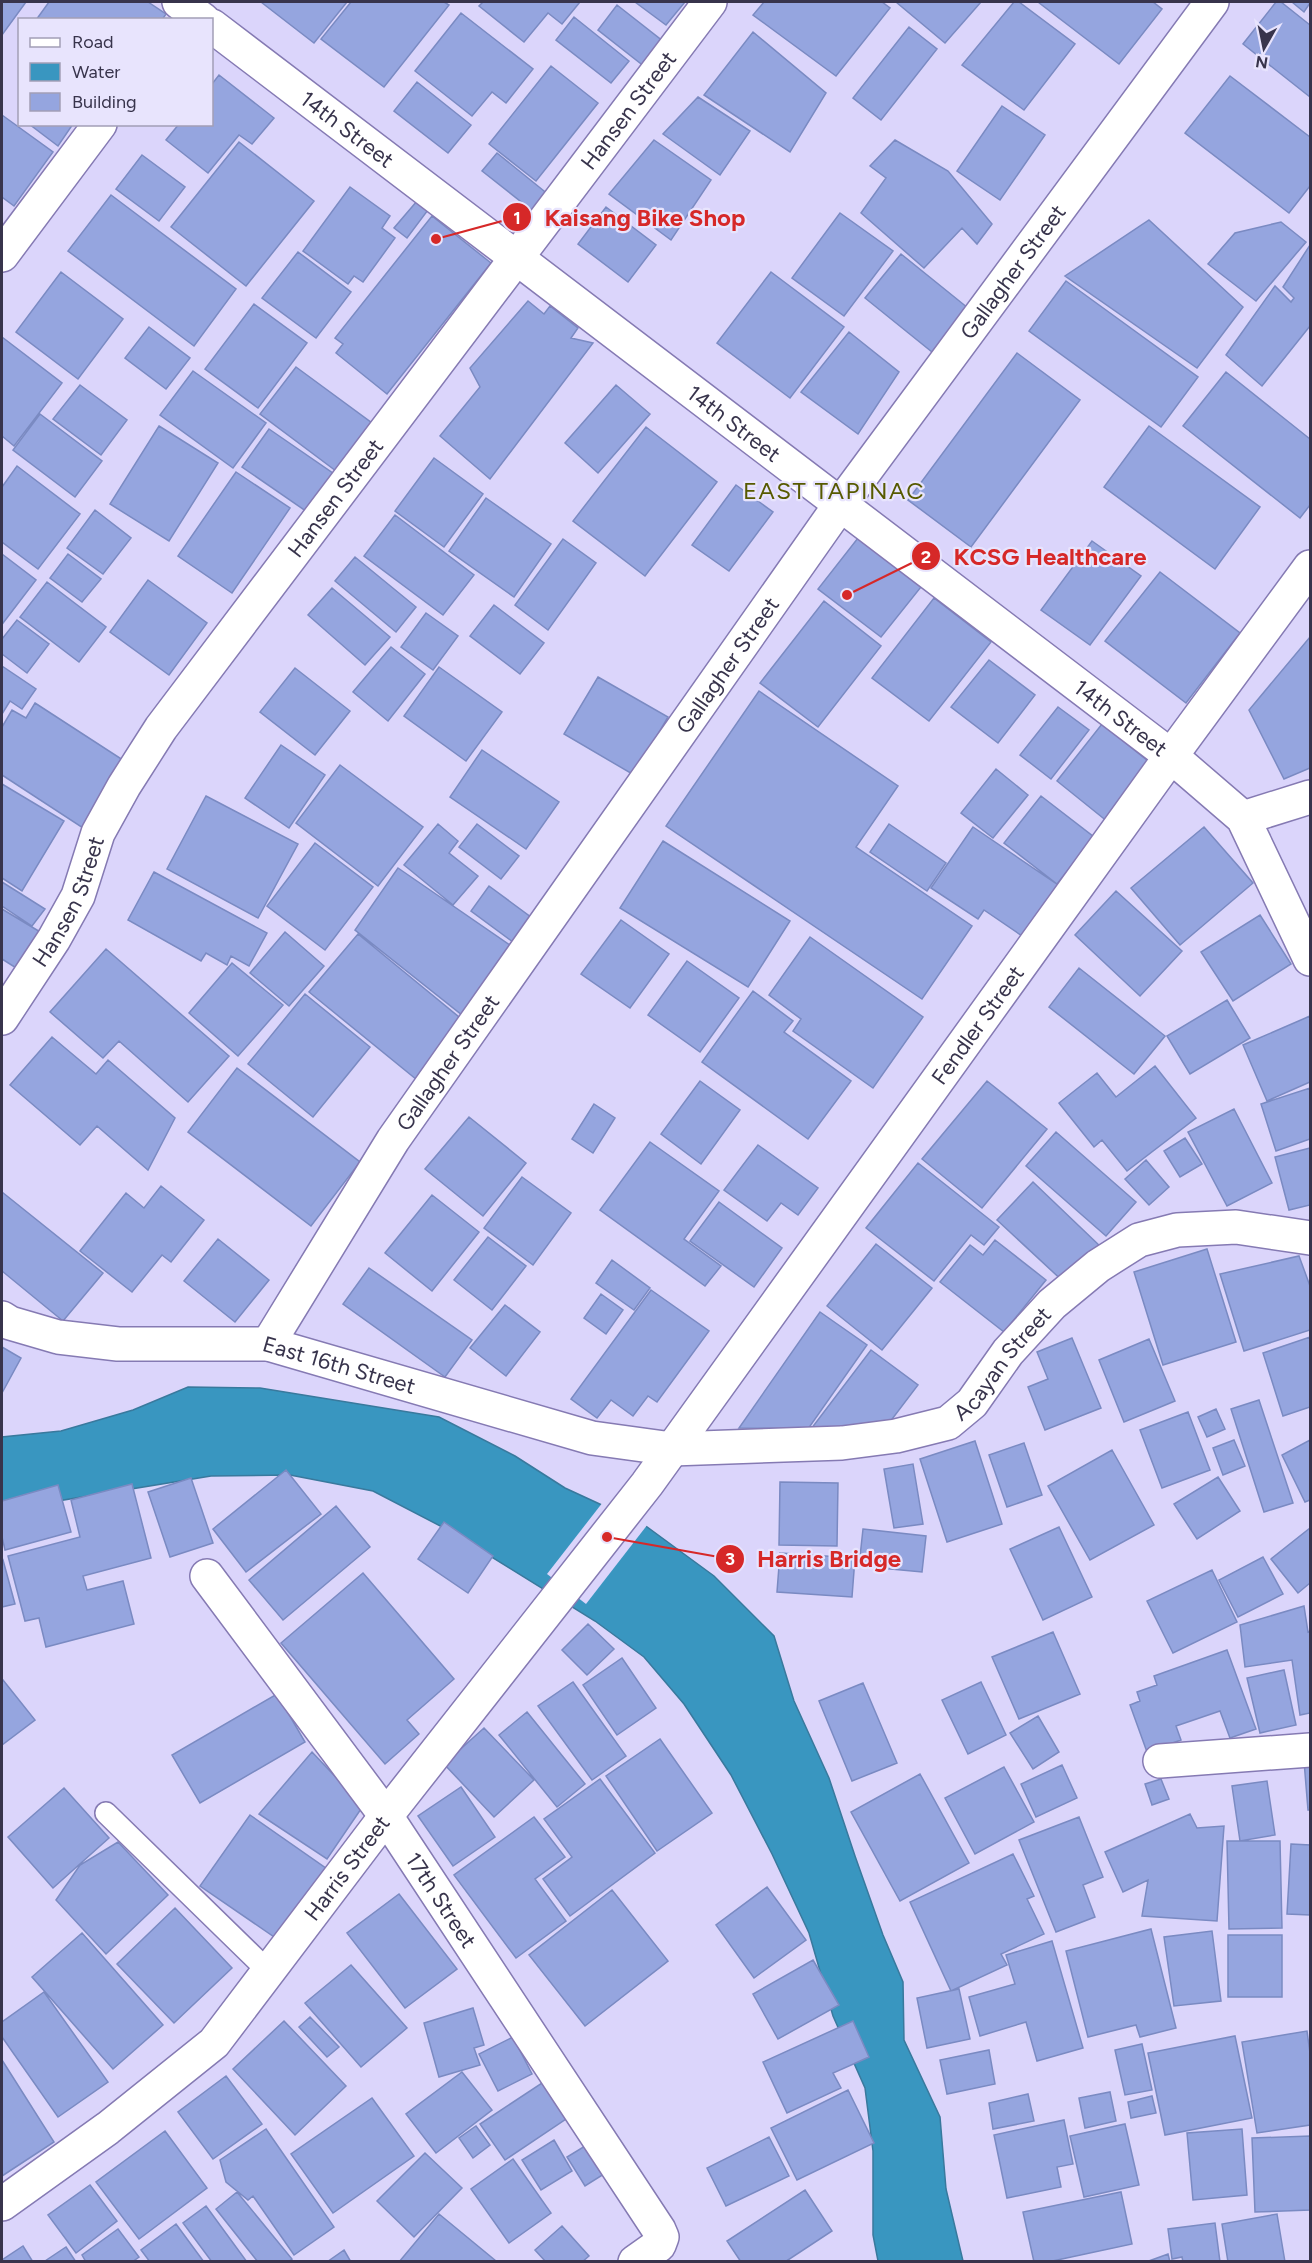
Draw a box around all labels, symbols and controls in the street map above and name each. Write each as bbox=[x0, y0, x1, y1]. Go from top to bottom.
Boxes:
legend bbox=[18, 18, 213, 126]
north arrow bbox=[1234, 18, 1294, 78]
text: Road bbox=[72, 31, 113, 53]
street label: Hansen Street bbox=[575, 46, 682, 175]
text: N bbox=[1254, 52, 1269, 73]
text: Water bbox=[72, 61, 120, 83]
street label: 14th Street bbox=[295, 85, 399, 174]
text: Building bbox=[72, 91, 137, 113]
callout: Kaisang Bike Shop bbox=[502, 196, 757, 238]
street label: Gallagher Street bbox=[954, 199, 1072, 345]
text: Kaisang Bike Shop bbox=[545, 203, 745, 232]
text: 1 bbox=[513, 207, 521, 229]
street label: 14th Street bbox=[682, 380, 786, 468]
street label: Hansen Street bbox=[282, 433, 389, 563]
district label: EAST TAPINAC bbox=[743, 476, 925, 505]
callout: KCSG Healthcare bbox=[911, 535, 1158, 577]
text: KCSG Healthcare bbox=[953, 542, 1147, 571]
text: 2 bbox=[921, 546, 931, 568]
street label: Gallagher Street bbox=[670, 592, 785, 739]
street label: 14th Street bbox=[1068, 674, 1173, 762]
street label: Hansen Street bbox=[26, 833, 110, 972]
street label: Fendler Street bbox=[926, 960, 1030, 1090]
street label: Gallagher Street bbox=[391, 989, 505, 1136]
street label: Acayan Street bbox=[948, 1301, 1057, 1427]
street label: East 16th Street bbox=[260, 1330, 418, 1400]
callout: Harris Bridge bbox=[715, 1538, 913, 1580]
text: Harris Bridge bbox=[757, 1544, 901, 1573]
text: 3 bbox=[725, 1548, 735, 1570]
street label: Harris Street bbox=[299, 1810, 396, 1926]
street label: 17th Street bbox=[400, 1847, 482, 1953]

